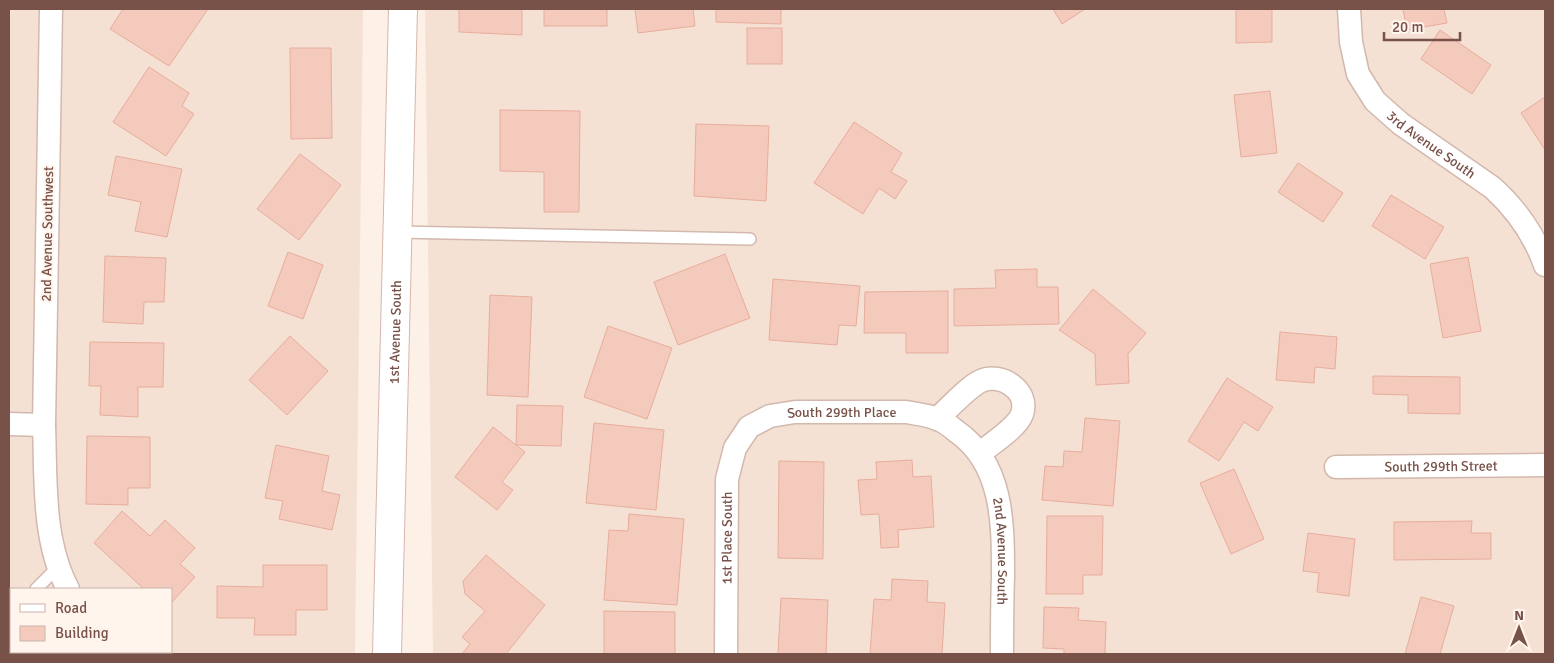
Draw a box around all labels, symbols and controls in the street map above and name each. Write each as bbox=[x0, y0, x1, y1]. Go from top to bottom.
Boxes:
scale bar bbox=[1384, 10, 1460, 42]
text: 20 m bbox=[1392, 18, 1423, 36]
street label: 3rd Avenue South bbox=[1383, 107, 1479, 182]
street label: 2nd Avenue Southwest bbox=[38, 166, 57, 302]
street label: 1st Avenue South bbox=[386, 280, 405, 384]
street label: South 299th Place bbox=[786, 404, 896, 422]
street label: South 299th Street bbox=[1384, 457, 1498, 476]
street label: 1st Place South bbox=[718, 492, 736, 584]
street label: 2nd Avenue South bbox=[989, 496, 1011, 605]
legend bbox=[10, 588, 172, 653]
text: Road bbox=[55, 599, 87, 617]
north arrow bbox=[1494, 603, 1544, 653]
text: N bbox=[1514, 607, 1524, 624]
text: Building bbox=[55, 624, 109, 642]

